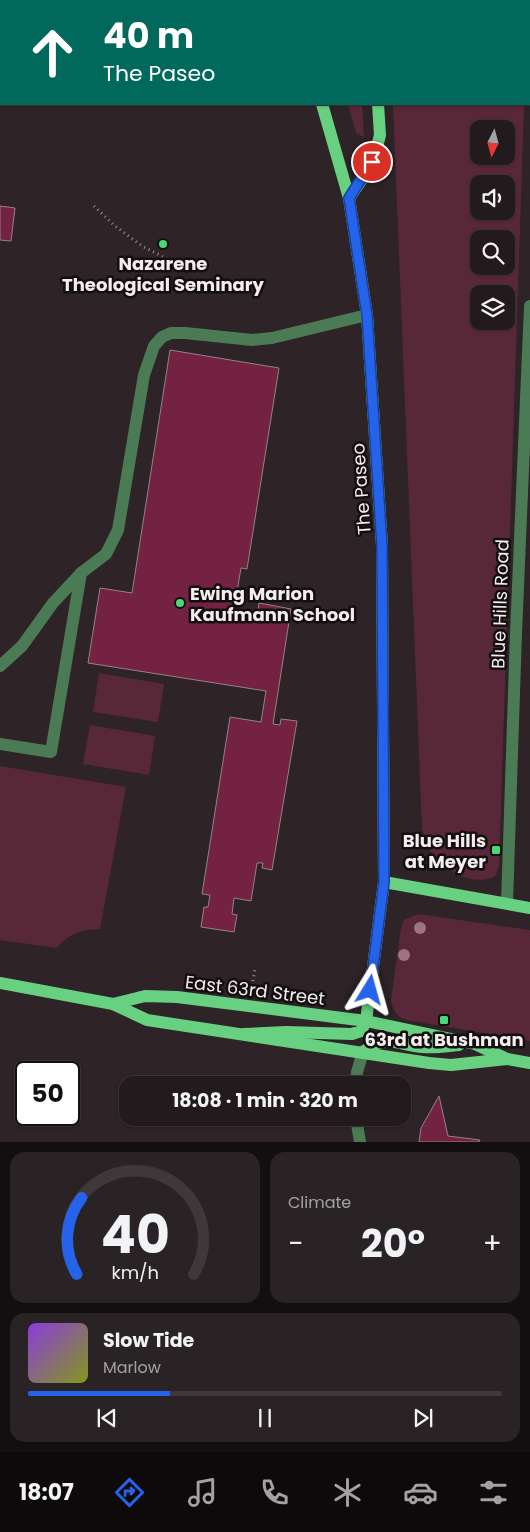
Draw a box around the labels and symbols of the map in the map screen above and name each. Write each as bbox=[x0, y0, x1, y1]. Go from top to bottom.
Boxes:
north arrow bbox=[470, 120, 515, 165]
pin bbox=[351, 141, 393, 183]
marker: Nazarene Theological Seminary bbox=[157, 238, 169, 250]
place label: Nazarene Theological Seminary bbox=[62, 251, 265, 297]
street label: The Paseo bbox=[345, 442, 377, 536]
street label: Blue Hills Road bbox=[485, 539, 515, 669]
place label: Ewing Marion Kaufmann School bbox=[190, 581, 355, 627]
marker: Ewing Marion Kaufmann School bbox=[174, 597, 186, 609]
place label: Blue Hills at Meyer bbox=[403, 828, 486, 874]
marker: Blue Hills at Meyer bbox=[490, 844, 502, 856]
position arrow bbox=[343, 963, 395, 1015]
street label: East 63rd Street bbox=[184, 969, 326, 1011]
marker: 63rd at Bushman bbox=[438, 1014, 450, 1026]
place label: 63rd at Bushman bbox=[364, 1027, 524, 1052]
speed limit sign: 50 bbox=[15, 1061, 80, 1126]

